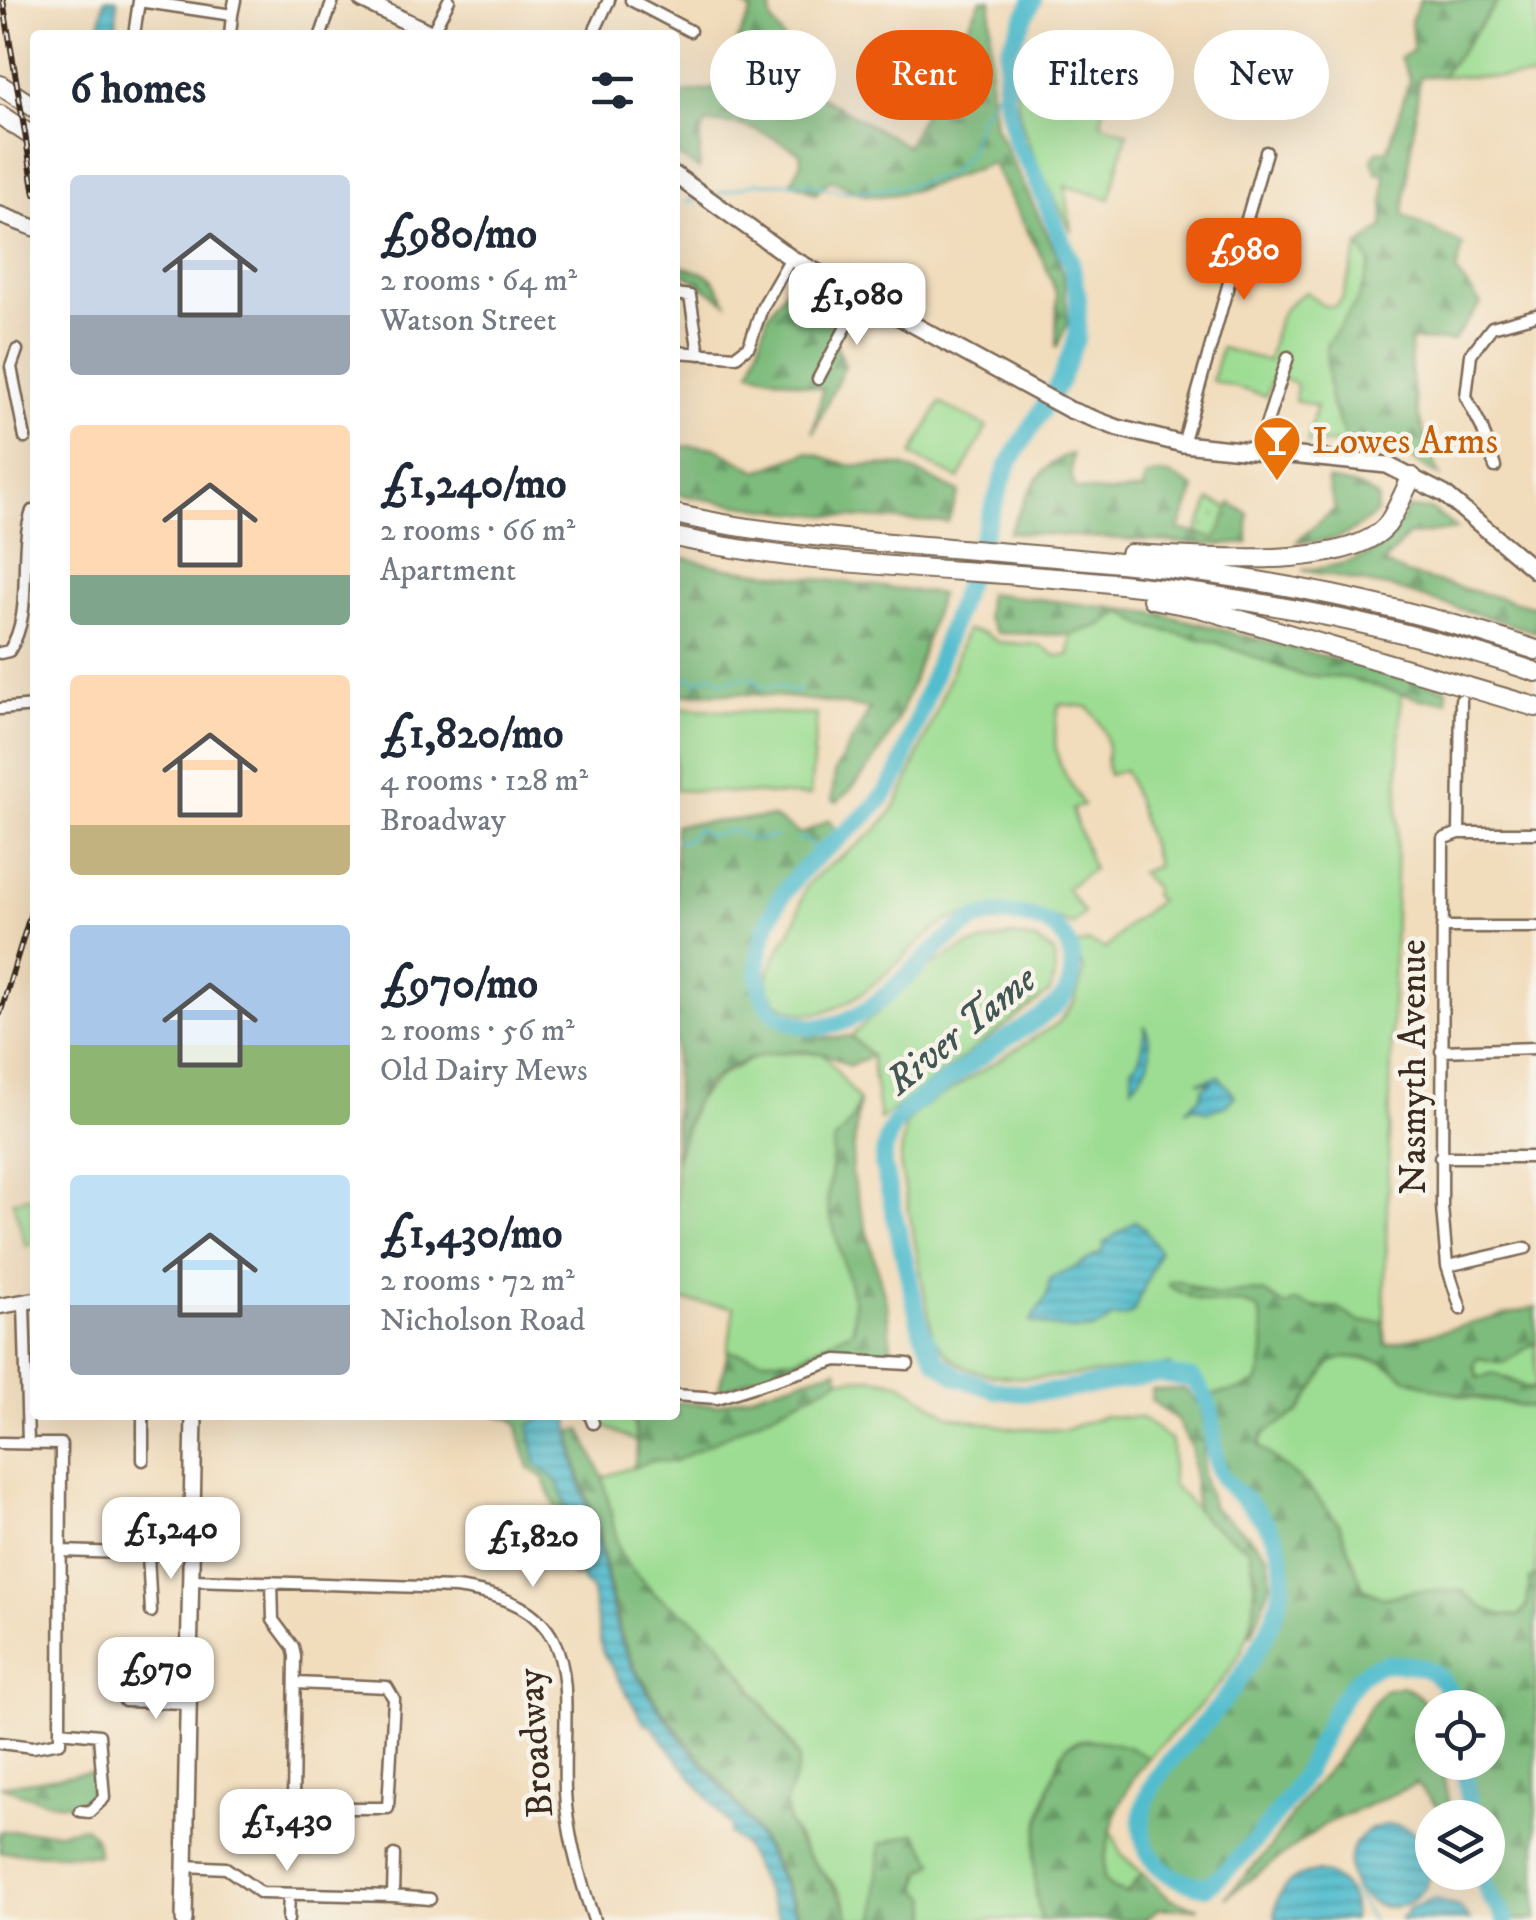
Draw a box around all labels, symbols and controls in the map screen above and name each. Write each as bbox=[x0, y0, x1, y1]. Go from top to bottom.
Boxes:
chip: Buy bbox=[710, 30, 836, 120]
chip: Rent bbox=[856, 30, 993, 120]
chip: Filters bbox=[1013, 30, 1174, 120]
chip: New bbox=[1194, 30, 1329, 120]
icon: filters bbox=[585, 63, 640, 118]
text: 6 homes bbox=[70, 64, 206, 116]
text: £980/mo bbox=[380, 209, 537, 261]
icon: home bbox=[150, 215, 270, 335]
pin: £980 bbox=[1185, 218, 1303, 303]
text: £980 bbox=[1208, 230, 1280, 270]
text: 2 rooms · 64 m² bbox=[380, 261, 577, 301]
pin: £1,080 bbox=[776, 263, 938, 348]
text: £1,080 bbox=[811, 275, 903, 315]
text: Watson Street bbox=[380, 301, 557, 341]
bar icon: Lowes Arms bbox=[1251, 414, 1303, 482]
place label: Lowes Arms bbox=[1312, 418, 1498, 466]
text: £1,240/mo bbox=[380, 459, 567, 511]
icon: home bbox=[150, 465, 270, 585]
text: 2 rooms · 66 m² bbox=[380, 511, 575, 551]
text: Apartment bbox=[380, 551, 516, 591]
text: £1,820/mo bbox=[380, 709, 563, 761]
icon: home bbox=[150, 715, 270, 835]
text: 4 rooms · 128 m² bbox=[380, 761, 588, 801]
text: Broadway bbox=[380, 801, 506, 841]
street label: Nasmyth Avenue bbox=[1390, 939, 1438, 1195]
water label: River Tame bbox=[876, 955, 1048, 1108]
text: £970/mo bbox=[380, 959, 538, 1011]
icon: home bbox=[150, 965, 270, 1085]
text: 2 rooms · 56 m² bbox=[380, 1011, 575, 1051]
text: Old Dairy Mews bbox=[380, 1051, 588, 1091]
text: £1,430/mo bbox=[380, 1209, 562, 1261]
icon: home bbox=[150, 1215, 270, 1335]
text: 2 rooms · 72 m² bbox=[380, 1261, 575, 1301]
text: Nicholson Road bbox=[380, 1301, 585, 1341]
pin: £1,240 bbox=[90, 1497, 252, 1582]
pin: £1,820 bbox=[452, 1505, 614, 1590]
text: £1,240 bbox=[124, 1509, 218, 1549]
text: £1,820 bbox=[487, 1517, 579, 1557]
pin: £970 bbox=[97, 1637, 215, 1722]
text: £970 bbox=[120, 1649, 192, 1689]
street label: Broadway bbox=[507, 1666, 565, 1819]
map controls bbox=[1415, 1690, 1505, 1890]
button: locate bbox=[1415, 1690, 1505, 1780]
pin: £1,430 bbox=[206, 1789, 368, 1874]
button: layers bbox=[1415, 1800, 1505, 1890]
text: £1,430 bbox=[242, 1801, 332, 1841]

